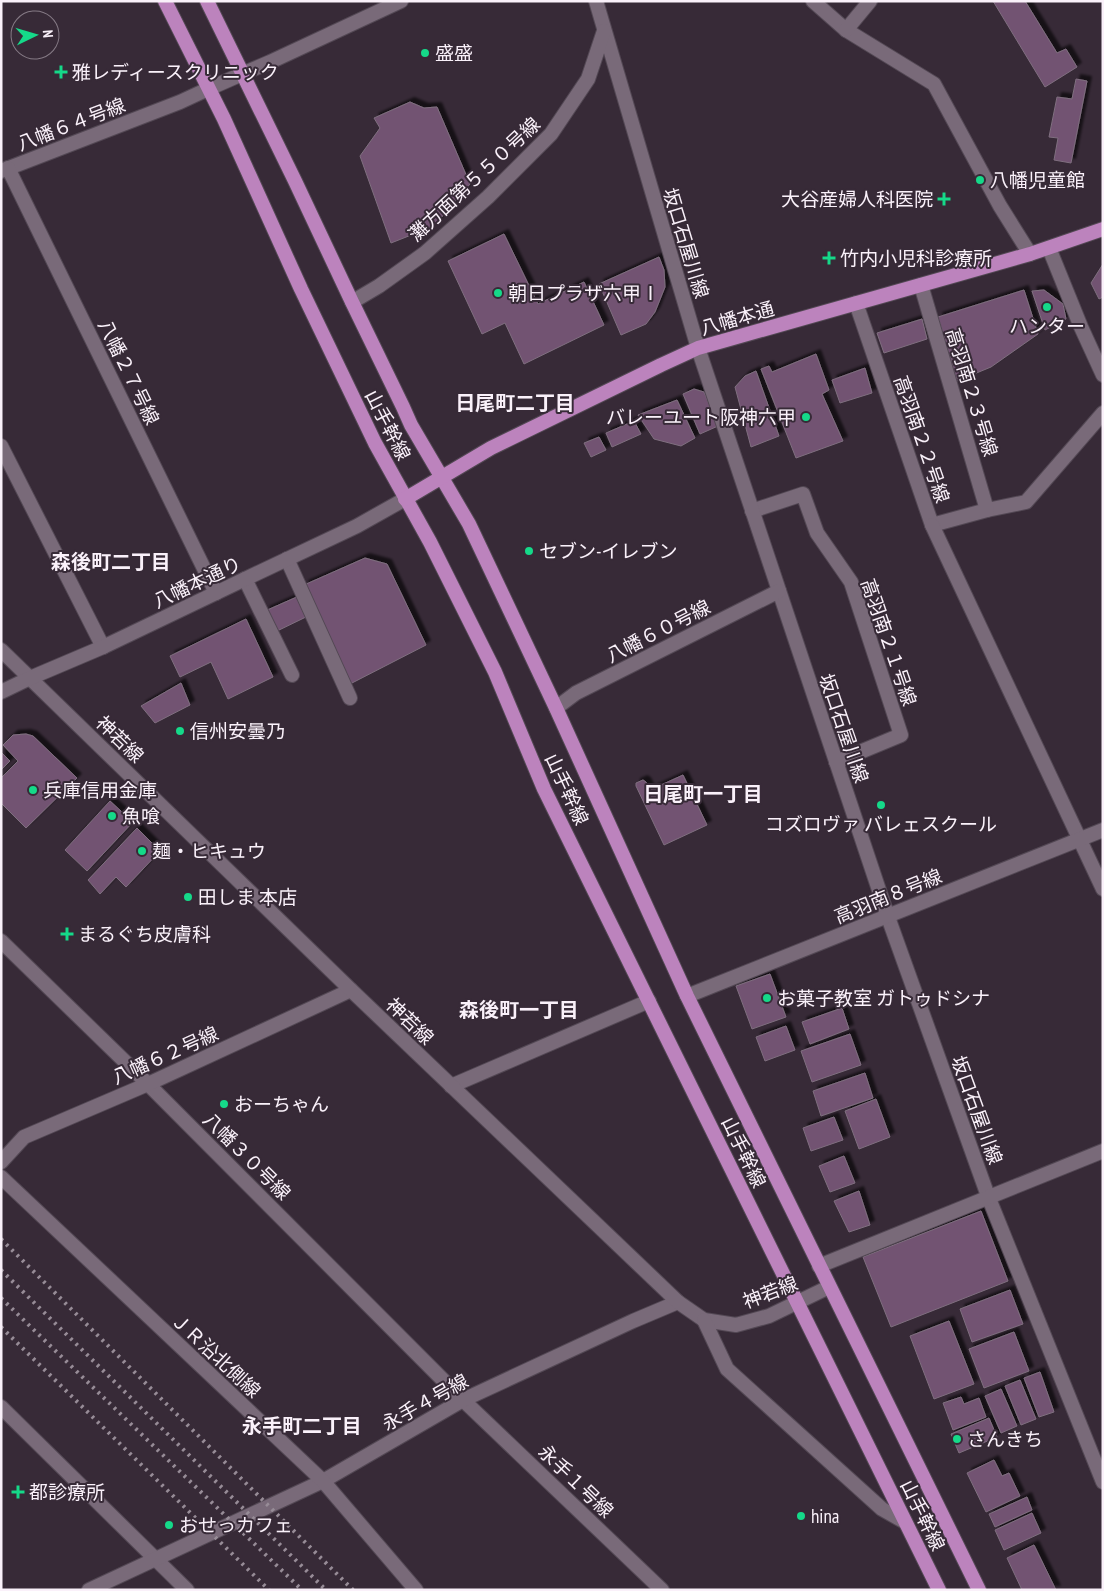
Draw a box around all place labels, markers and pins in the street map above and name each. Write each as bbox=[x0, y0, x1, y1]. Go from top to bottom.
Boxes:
place label: 盛盛 bbox=[435, 41, 473, 65]
marker: 盛盛 bbox=[419, 47, 431, 59]
place label: 雅レディースクリニック bbox=[72, 60, 279, 84]
marker: 雅レディースクリニック bbox=[54, 65, 68, 79]
place label: 八幡児童館 bbox=[990, 168, 1085, 192]
marker: 八幡児童館 bbox=[974, 174, 986, 186]
place label: 大谷産婦人科医院 bbox=[781, 187, 933, 211]
marker: 大谷産婦人科医院 bbox=[937, 192, 951, 206]
place label: 竹内小児科診療所 bbox=[840, 246, 992, 270]
marker: 竹内小児科診療所 bbox=[822, 251, 836, 265]
place label: 朝日プラザ六甲Ⅰ bbox=[508, 281, 660, 305]
marker: 朝日プラザ六甲Ⅰ bbox=[492, 287, 504, 299]
marker: ハンター bbox=[1041, 301, 1053, 313]
place label: ハンター bbox=[1009, 314, 1085, 338]
place label: バレーユート阪神六甲 bbox=[606, 405, 796, 429]
marker: バレーユート阪神六甲 bbox=[800, 411, 812, 423]
place label: セブン-イレブン bbox=[539, 539, 678, 563]
marker: セブン-イレブン bbox=[523, 545, 535, 557]
place label: 信州安曇乃 bbox=[190, 719, 285, 743]
marker: 信州安曇乃 bbox=[174, 725, 186, 737]
place label: 兵庫信用金庫 bbox=[43, 778, 157, 802]
marker: 兵庫信用金庫 bbox=[27, 784, 39, 796]
marker: コズロヴァ バレェスクール bbox=[875, 799, 887, 811]
place label: 魚喰 bbox=[122, 804, 160, 828]
marker: 魚喰 bbox=[106, 810, 118, 822]
place label: コズロヴァ バレェスクール bbox=[765, 812, 997, 836]
place label: 麺・ヒキュウ bbox=[152, 839, 266, 863]
marker: 麺・ヒキュウ bbox=[136, 845, 148, 857]
place label: 田しま 本店 bbox=[198, 885, 297, 909]
marker: 田しま 本店 bbox=[182, 891, 194, 903]
place label: まるぐち皮膚科 bbox=[78, 922, 211, 946]
marker: まるぐち皮膚科 bbox=[60, 927, 74, 941]
place label: お菓子教室 ガトゥドシナ bbox=[777, 986, 990, 1010]
marker: お菓子教室 ガトゥドシナ bbox=[761, 992, 773, 1004]
place label: おーちゃん bbox=[234, 1092, 329, 1116]
marker: おーちゃん bbox=[218, 1098, 230, 1110]
place label: さんきち bbox=[967, 1427, 1043, 1451]
marker: さんきち bbox=[951, 1433, 963, 1445]
place label: 都診療所 bbox=[29, 1480, 105, 1504]
marker: 都診療所 bbox=[11, 1485, 25, 1499]
place label: hina bbox=[811, 1504, 839, 1528]
marker: hina bbox=[795, 1510, 807, 1522]
place label: おせっカフェ bbox=[179, 1513, 293, 1537]
marker: おせっカフェ bbox=[163, 1519, 175, 1531]

